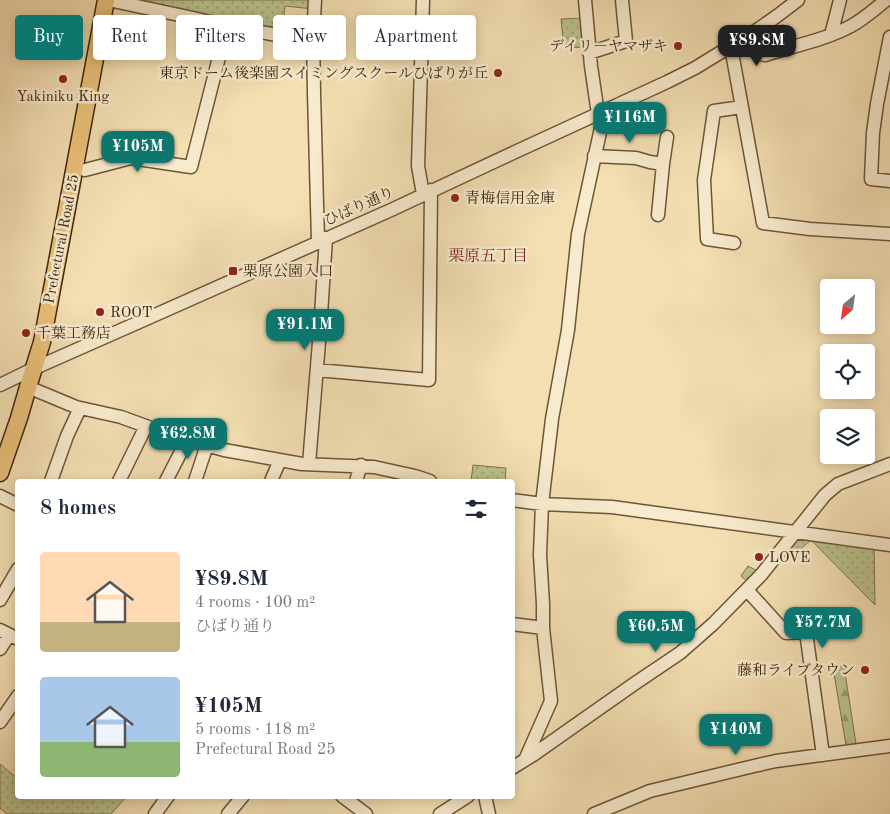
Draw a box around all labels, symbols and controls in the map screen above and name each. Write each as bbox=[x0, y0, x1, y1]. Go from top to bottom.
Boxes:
chip: Buy bbox=[15, 15, 83, 60]
chip: Rent bbox=[93, 15, 166, 60]
chip: Filters bbox=[176, 15, 263, 60]
chip: New bbox=[273, 15, 346, 60]
chip: Apartment bbox=[356, 15, 476, 60]
pin: ¥89.8M bbox=[716, 24, 798, 67]
text: ¥89.8M bbox=[729, 33, 785, 49]
place label: デイリ－ヤマザキ bbox=[549, 38, 668, 55]
marker: デイリ－ヤマザキ bbox=[672, 40, 684, 52]
place label: 東京ドーム後楽園スイミングスクールひばりが丘 bbox=[159, 65, 488, 82]
marker: 東京ドーム後楽園スイミングスクールひばりが丘 bbox=[492, 67, 504, 79]
marker: Yakiniku King bbox=[57, 73, 69, 85]
place label: Yakiniku King bbox=[17, 90, 109, 105]
pin: ¥116M bbox=[595, 102, 665, 144]
text: ¥116M bbox=[604, 110, 656, 126]
pin: ¥105M bbox=[103, 130, 173, 173]
text: ¥105M bbox=[112, 139, 164, 155]
street label: Prefectural Road 25 bbox=[43, 173, 82, 305]
street label: ひばり通り bbox=[321, 183, 397, 229]
place label: 青梅信用金庫 bbox=[465, 190, 555, 207]
marker: 青梅信用金庫 bbox=[449, 192, 461, 204]
district label: 栗原五丁目 bbox=[448, 247, 528, 265]
place label: 栗原公園入口 bbox=[243, 263, 333, 280]
marker: 栗原公園入口 bbox=[227, 265, 239, 277]
north arrow bbox=[820, 279, 875, 334]
map controls bbox=[820, 279, 875, 464]
marker: ROOT bbox=[94, 306, 106, 318]
place label: ROOT bbox=[110, 306, 152, 321]
pin: ¥91.1M bbox=[264, 308, 346, 351]
text: ¥91.1M bbox=[277, 317, 333, 333]
place label: 千葉工務店 bbox=[36, 325, 111, 342]
marker: 千葉工務店 bbox=[20, 327, 32, 339]
button: locate bbox=[820, 344, 875, 399]
button: layers bbox=[820, 409, 875, 464]
pin: ¥62.8M bbox=[147, 418, 229, 460]
text: ¥62.8M bbox=[160, 426, 216, 442]
icon: filters bbox=[462, 495, 490, 523]
text: 8 homes bbox=[40, 498, 116, 519]
marker: LOVE bbox=[753, 551, 765, 563]
place label: LOVE bbox=[769, 551, 810, 566]
text: ¥89.8M bbox=[195, 569, 268, 590]
icon: home bbox=[80, 572, 140, 632]
text: 4 rooms · 100 m² bbox=[195, 595, 315, 611]
pin: ¥57.7M bbox=[782, 606, 864, 649]
pin: ¥60.5M bbox=[615, 610, 697, 653]
text: ¥57.7M bbox=[795, 615, 851, 631]
text: ひばり通り bbox=[195, 619, 275, 635]
text: ¥60.5M bbox=[628, 619, 684, 635]
place label: 藤和ライブタウン bbox=[737, 662, 855, 679]
marker: 藤和ライブタウン bbox=[859, 664, 871, 676]
text: ¥105M bbox=[195, 696, 262, 717]
icon: home bbox=[80, 697, 140, 757]
pin: ¥140M bbox=[701, 714, 771, 756]
text: 5 rooms · 118 m² bbox=[195, 722, 315, 738]
text: ¥140M bbox=[710, 722, 762, 738]
text: Prefectural Road 25 bbox=[195, 742, 336, 758]

